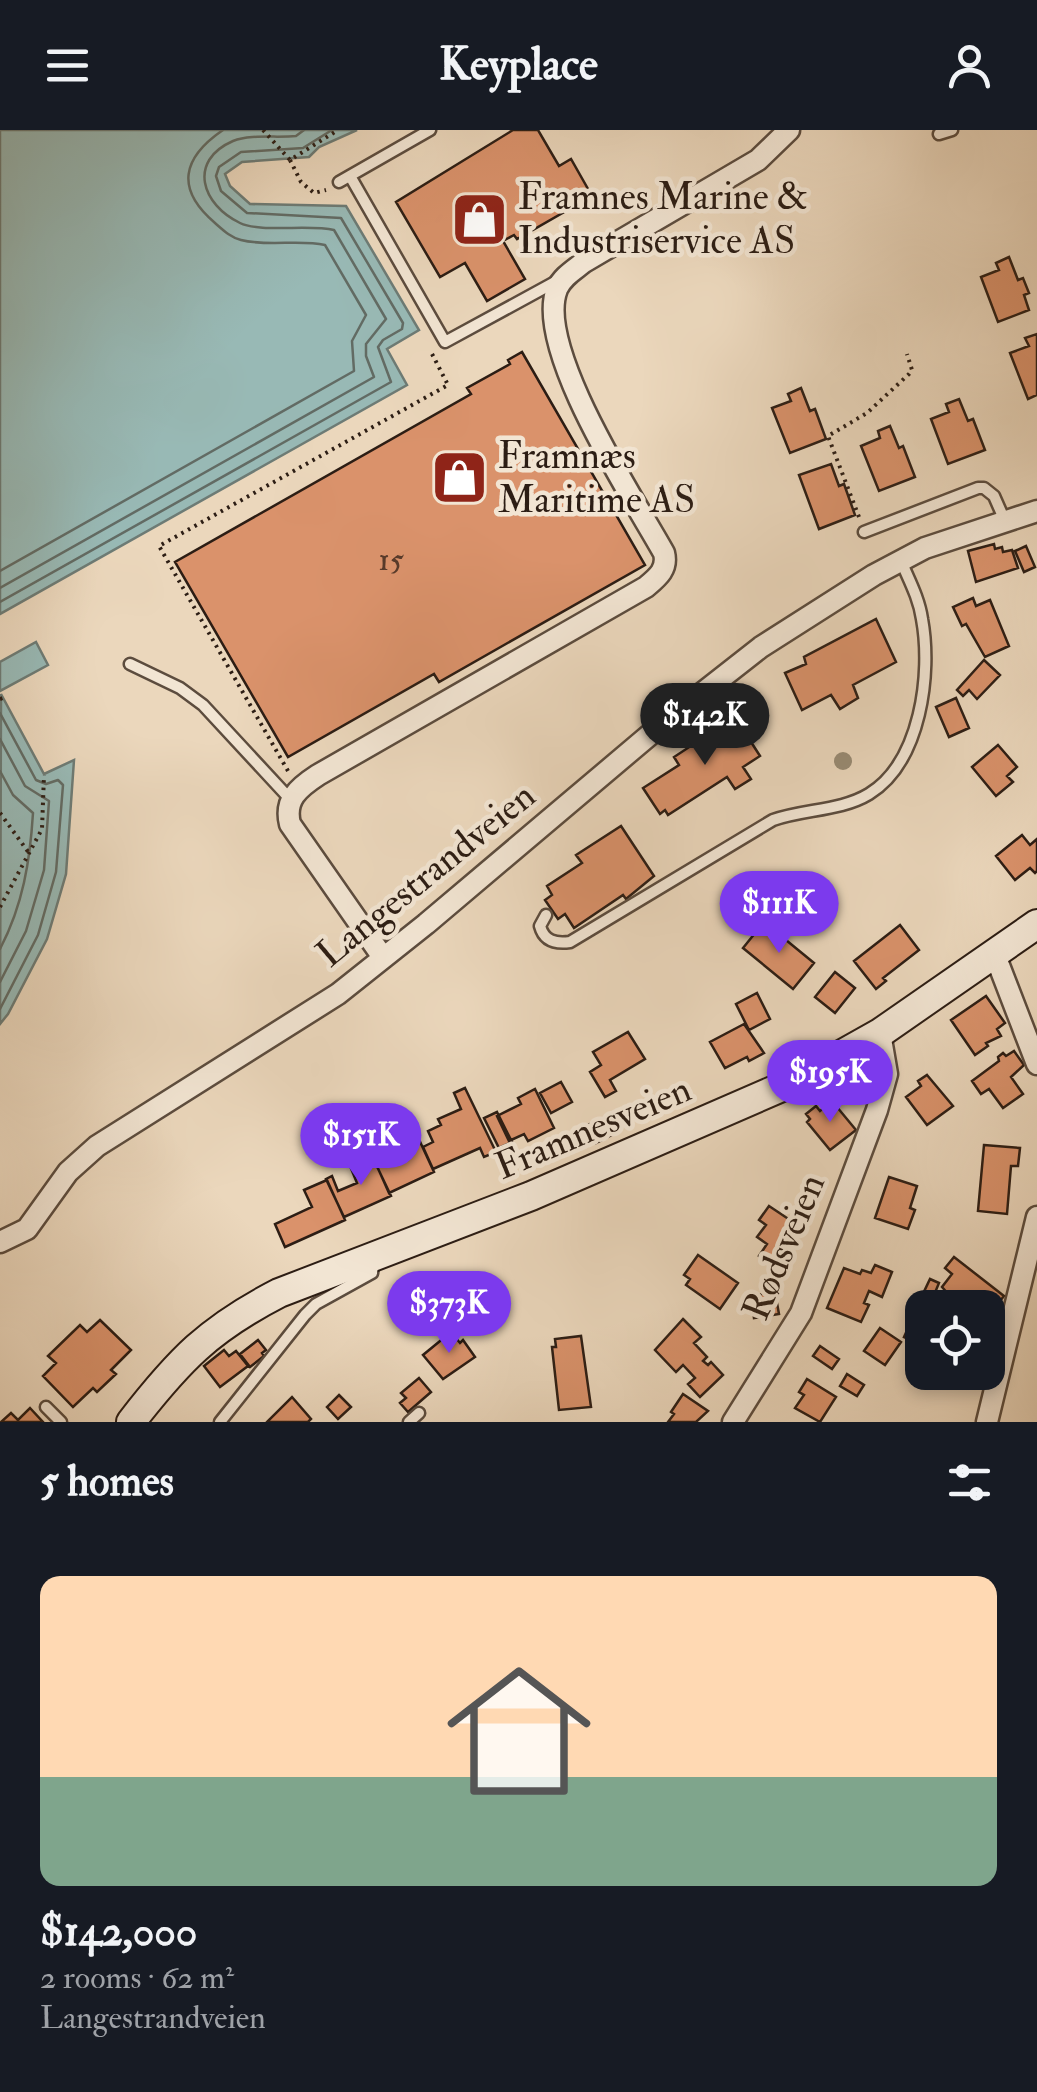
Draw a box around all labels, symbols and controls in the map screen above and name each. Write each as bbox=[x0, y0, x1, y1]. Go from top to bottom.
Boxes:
text: Keyplace bbox=[439, 37, 598, 93]
icon: menu bbox=[40, 38, 95, 93]
icon: person bbox=[942, 38, 997, 93]
place label: Framnes Marine & Industriservice AS bbox=[518, 173, 808, 265]
shop icon: Framnes Marine & Industriservice AS bbox=[449, 189, 509, 249]
place label: Framnæs Maritime AS bbox=[498, 432, 695, 524]
shop icon: Framnæs Maritime AS bbox=[429, 448, 489, 508]
house number: 15 bbox=[378, 540, 404, 580]
pin: $142K bbox=[635, 683, 775, 768]
text: $142K bbox=[662, 695, 748, 735]
street label: Langestrandveien bbox=[307, 772, 545, 978]
pin: $111K bbox=[709, 871, 849, 956]
text: $111K bbox=[742, 883, 816, 923]
pin: $195K bbox=[760, 1040, 900, 1125]
text: $195K bbox=[789, 1052, 871, 1092]
street label: Framnesveien bbox=[488, 1065, 698, 1191]
pin: $151K bbox=[291, 1103, 431, 1188]
text: $151K bbox=[322, 1115, 400, 1155]
street label: Rødsveien bbox=[732, 1167, 836, 1327]
pin: $373K bbox=[379, 1271, 519, 1356]
text: $373K bbox=[409, 1283, 489, 1323]
map controls bbox=[905, 1290, 1005, 1390]
button: locate bbox=[905, 1290, 1005, 1390]
icon: filters bbox=[942, 1455, 997, 1510]
text: 5 homes bbox=[40, 1456, 174, 1508]
icon: home bbox=[429, 1641, 609, 1821]
text: $142,000 bbox=[40, 1906, 197, 1958]
text: 2 rooms · 62 m² bbox=[40, 1958, 234, 1998]
text: Langestrandveien bbox=[40, 1998, 266, 2038]

